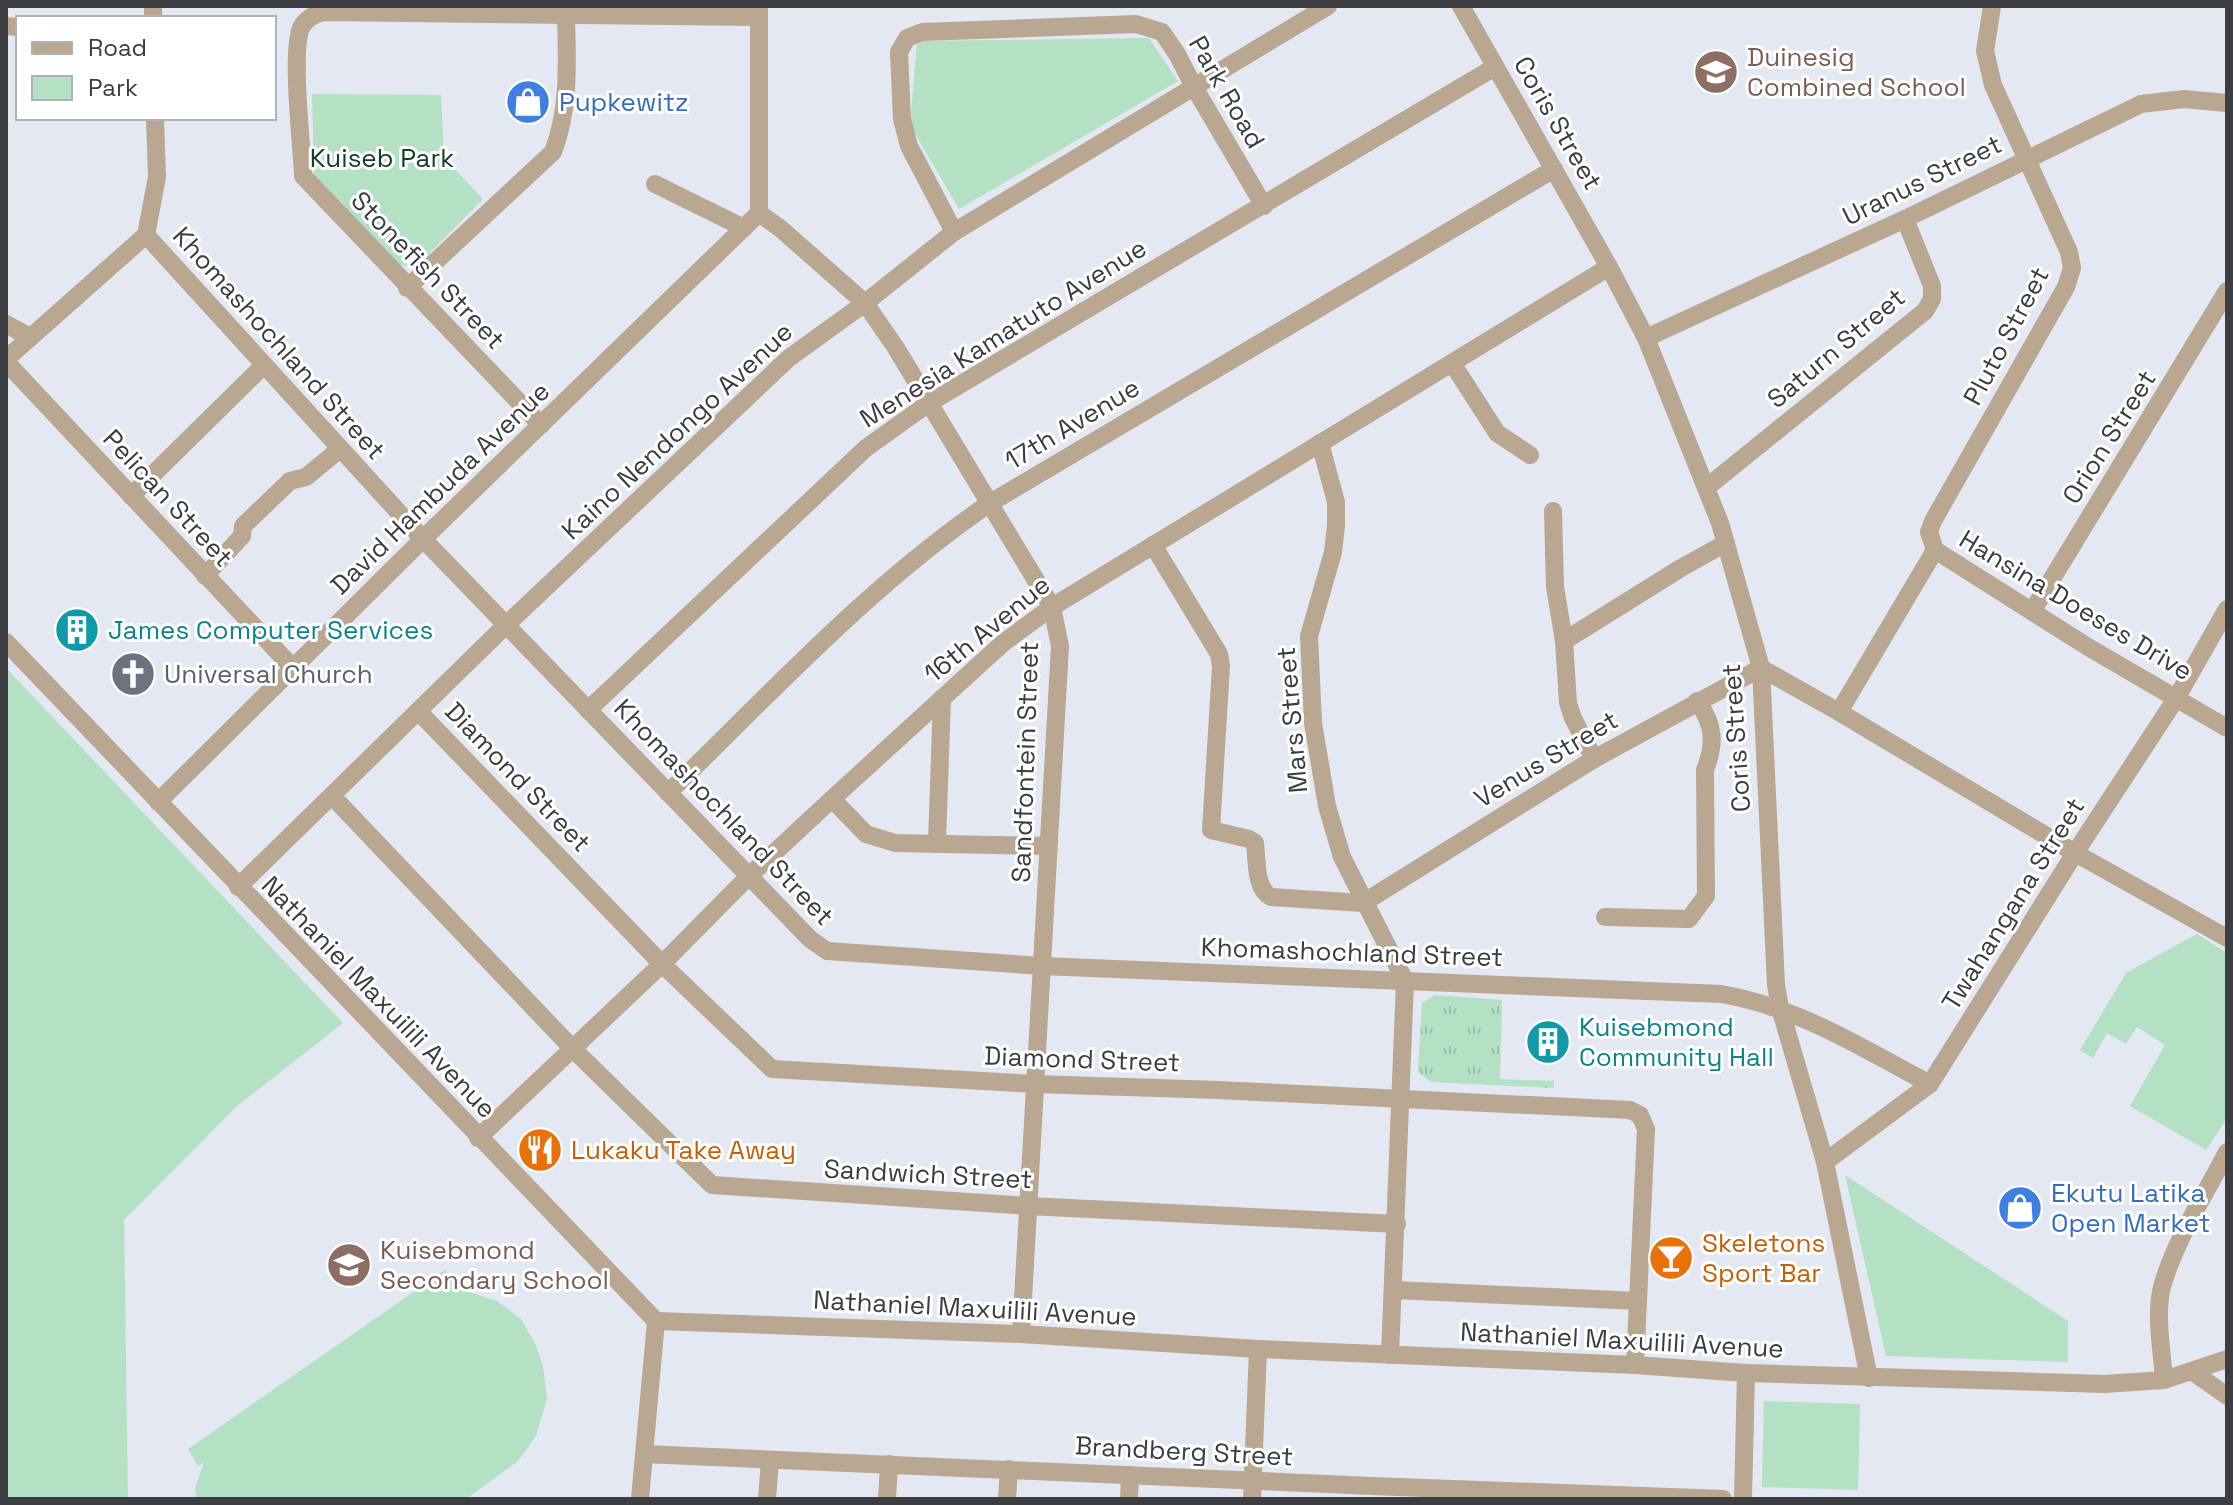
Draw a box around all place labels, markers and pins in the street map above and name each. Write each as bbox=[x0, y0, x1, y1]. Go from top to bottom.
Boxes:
place label: Duinesig Combined School bbox=[1747, 40, 1966, 104]
school or university icon: Duinesig Combined School bbox=[1692, 48, 1740, 96]
shop icon: Pupkewitz bbox=[504, 78, 552, 126]
place label: Pupkewitz bbox=[559, 85, 688, 119]
building icon: James Computer Services bbox=[53, 606, 101, 654]
place label: James Computer Services bbox=[108, 613, 433, 647]
church icon: Universal Church bbox=[109, 650, 157, 698]
place label: Universal Church bbox=[164, 657, 373, 691]
place label: Kuisebmond Community Hall bbox=[1579, 1010, 1774, 1074]
building icon: Kuisebmond Community Hall bbox=[1524, 1018, 1572, 1066]
restaurant icon: Lukaku Take Away bbox=[516, 1126, 564, 1174]
place label: Lukaku Take Away bbox=[571, 1133, 796, 1167]
place label: Ekutu Latika Open Market bbox=[2051, 1176, 2211, 1240]
shop icon: Ekutu Latika Open Market bbox=[1996, 1184, 2044, 1232]
place label: Skeletons Sport Bar bbox=[1702, 1226, 1825, 1290]
place label: Kuisebmond Secondary School bbox=[380, 1233, 609, 1297]
bar icon: Skeletons Sport Bar bbox=[1647, 1234, 1695, 1282]
school or university icon: Kuisebmond Secondary School bbox=[325, 1241, 373, 1289]

